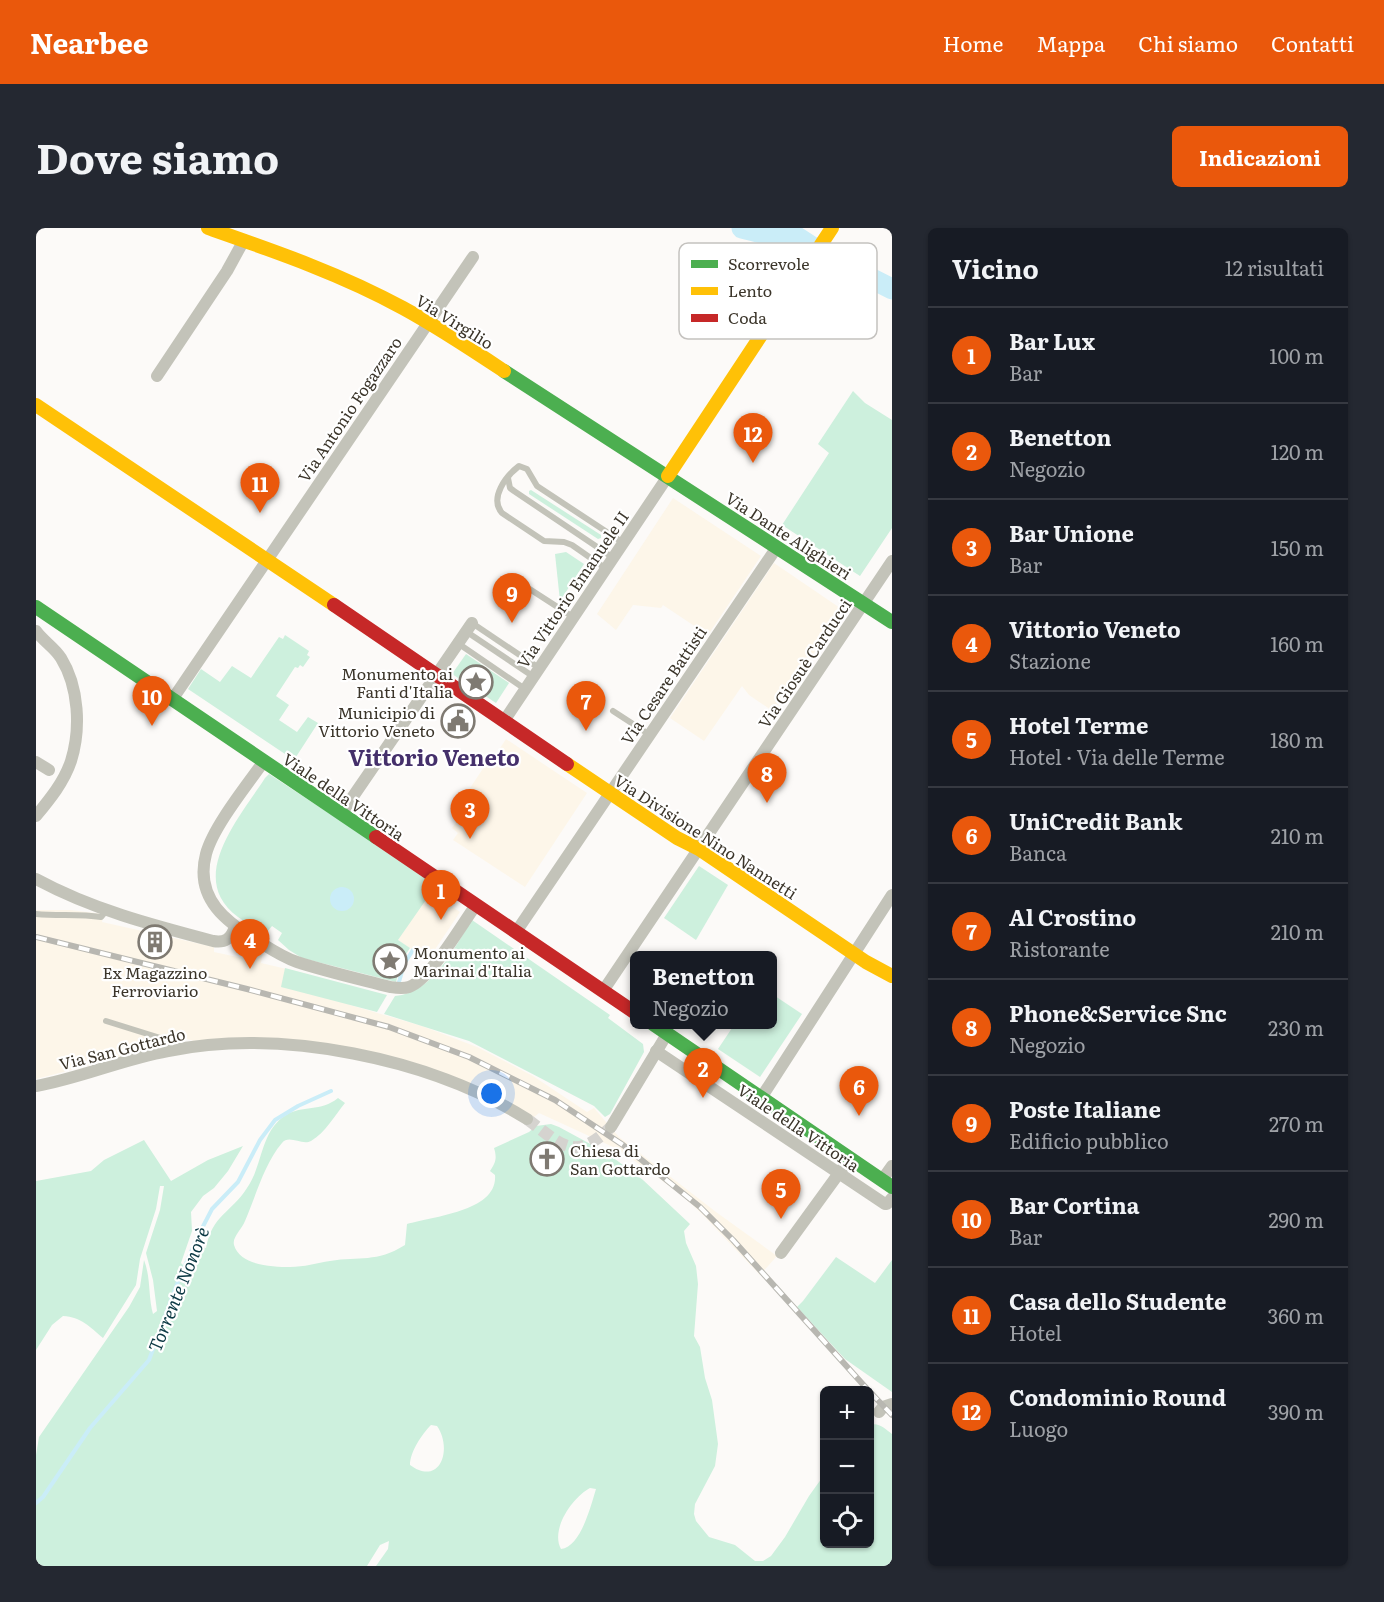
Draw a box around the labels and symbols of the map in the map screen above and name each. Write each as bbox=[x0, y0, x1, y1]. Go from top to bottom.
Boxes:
legend bbox=[679, 243, 877, 339]
text: Scorrevole bbox=[728, 251, 809, 275]
text: Lento bbox=[728, 278, 772, 302]
street label: Via Virgilio bbox=[412, 288, 498, 354]
text: Coda bbox=[728, 305, 767, 329]
street label: Via Antonio Fogazzaro bbox=[291, 331, 407, 487]
pin: 12 bbox=[734, 414, 772, 463]
pin: 11 bbox=[240, 464, 280, 513]
street label: Via Dante Alighieri bbox=[721, 485, 857, 585]
street label: Via Vittorio Emanuele II bbox=[510, 506, 634, 672]
pin: 9 bbox=[492, 574, 532, 623]
street label: Via Giosuè Carducci bbox=[752, 593, 856, 733]
street label: Via Cesare Battisti bbox=[614, 621, 712, 749]
place label: Monumento ai Fanti d'Italia bbox=[341, 661, 453, 703]
place icon: Monumento ai Fanti d'Italia bbox=[458, 664, 494, 700]
pin: 10 bbox=[132, 676, 172, 726]
pin: 7 bbox=[566, 682, 606, 731]
place label: Municipio di Vittorio Veneto bbox=[318, 700, 435, 742]
public building icon: Municipio di Vittorio Veneto bbox=[440, 703, 476, 739]
district label: Vittorio Veneto bbox=[348, 740, 520, 773]
street label: Viale della Vittoria bbox=[278, 746, 410, 846]
pin: 8 bbox=[748, 754, 786, 803]
street label: Via Divisione Nino Nannetti bbox=[610, 768, 802, 904]
pin: 3 bbox=[450, 790, 490, 839]
pin: 1 bbox=[422, 870, 460, 920]
pin: 4 bbox=[230, 920, 270, 969]
building icon: Ex Magazzino Ferroviario bbox=[137, 924, 173, 960]
place label: Monumento ai Marinai d'Italia bbox=[413, 940, 532, 982]
place icon: Monumento ai Marinai d'Italia bbox=[372, 943, 408, 979]
place label: Ex Magazzino Ferroviario bbox=[103, 960, 207, 1002]
street label: Via San Gottardo bbox=[56, 1021, 188, 1075]
pin: 2 bbox=[684, 1048, 722, 1098]
pin: 6 bbox=[840, 1066, 878, 1116]
street label: Viale della Vittoria bbox=[733, 1077, 865, 1177]
your location bbox=[477, 1079, 506, 1108]
place label: Chiesa di San Gottardo bbox=[570, 1138, 670, 1180]
church icon: Chiesa di San Gottardo bbox=[529, 1141, 565, 1177]
pin: 5 bbox=[762, 1170, 800, 1219]
water label: Torrente Nonorè bbox=[141, 1222, 215, 1356]

